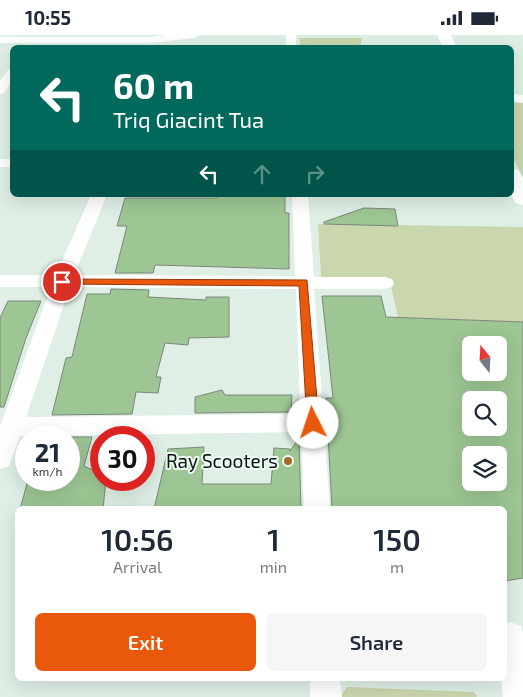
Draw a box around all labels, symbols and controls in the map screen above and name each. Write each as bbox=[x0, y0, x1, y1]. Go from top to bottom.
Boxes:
text: 10:55 bbox=[25, 6, 71, 29]
text: 60 m bbox=[113, 64, 194, 106]
icon: left bbox=[30, 65, 95, 130]
text: Triq Giacint Tua bbox=[113, 106, 264, 132]
icon: left bbox=[195, 160, 223, 188]
icon: ahead bbox=[248, 160, 276, 188]
icon: right bbox=[301, 160, 329, 188]
pin bbox=[41, 261, 83, 303]
icon: arrive bbox=[48, 268, 76, 296]
north arrow bbox=[462, 336, 508, 381]
map controls bbox=[462, 336, 507, 491]
button: search bbox=[462, 391, 507, 436]
position arrow bbox=[286, 396, 338, 448]
speed limit sign: 30 bbox=[90, 426, 155, 491]
text: 21 bbox=[35, 437, 60, 467]
button: layers bbox=[462, 446, 507, 491]
place label: Ray Scooters bbox=[166, 449, 278, 472]
marker: Ray Scooters bbox=[282, 455, 294, 467]
text: km/h bbox=[33, 464, 62, 478]
text: 10:56 bbox=[101, 521, 174, 557]
text: 1 bbox=[267, 521, 280, 557]
text: 150 bbox=[373, 521, 421, 557]
text: Arrival bbox=[113, 557, 162, 576]
text: min bbox=[260, 557, 287, 576]
text: m bbox=[390, 557, 404, 576]
button: Exit bbox=[35, 613, 256, 671]
button: Share bbox=[266, 613, 487, 671]

